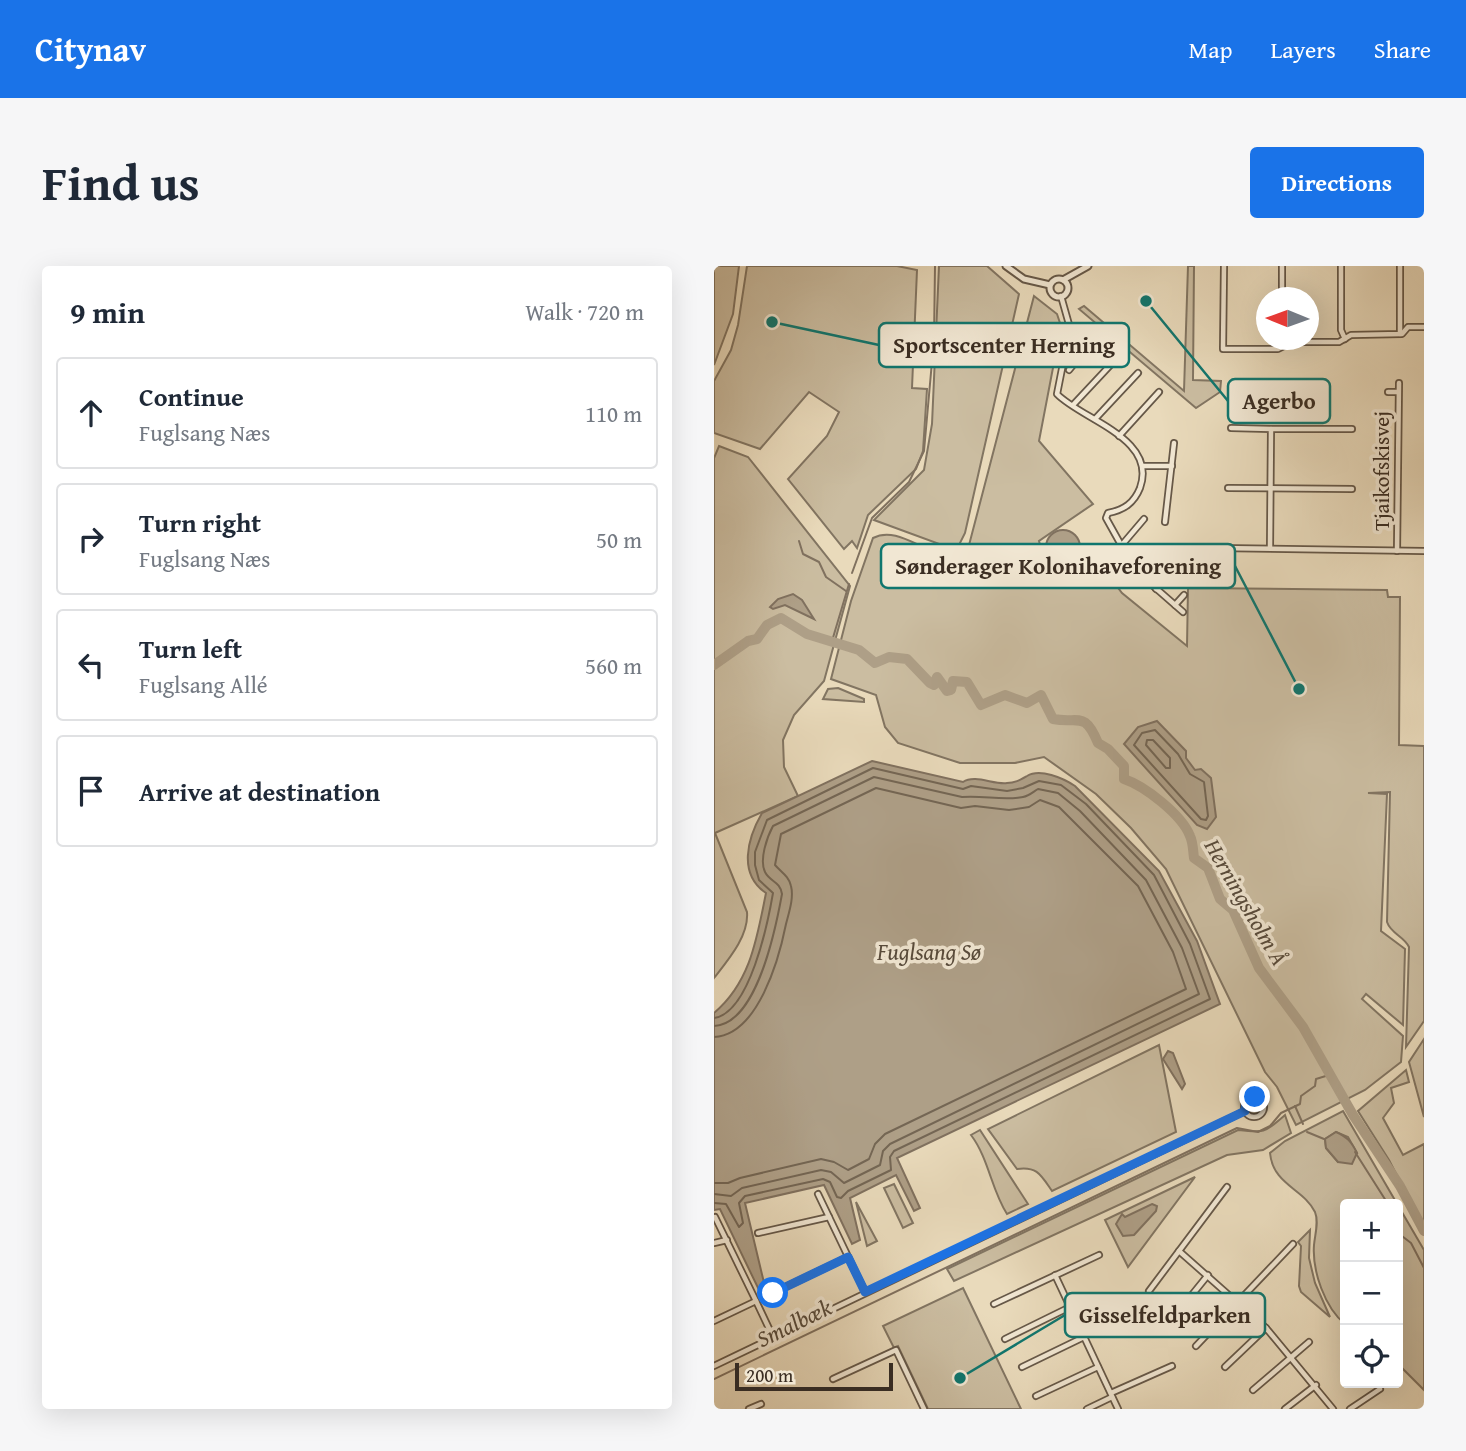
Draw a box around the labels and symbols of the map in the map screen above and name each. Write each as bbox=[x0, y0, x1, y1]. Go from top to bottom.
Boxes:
north arrow bbox=[1256, 287, 1319, 350]
callout: Sportscenter Herning bbox=[879, 323, 1129, 367]
text: Sportscenter Herning bbox=[893, 328, 1116, 361]
callout: Agerbo bbox=[1228, 379, 1330, 423]
text: Agerbo bbox=[1242, 384, 1316, 417]
street label: Tjaikofskisvej bbox=[1366, 411, 1397, 531]
callout: Sønderager Kolonihaveforening bbox=[881, 544, 1235, 588]
text: Sønderager Kolonihaveforening bbox=[895, 549, 1222, 582]
water label: Herningsholm Å bbox=[1196, 831, 1296, 971]
water label: Fuglsang Sø bbox=[876, 935, 982, 968]
route end bbox=[1239, 1081, 1270, 1112]
route start bbox=[757, 1277, 788, 1308]
water label: Smalbæk bbox=[751, 1290, 837, 1355]
callout: Gisselfeldparken bbox=[1065, 1293, 1265, 1337]
text: Gisselfeldparken bbox=[1079, 1298, 1251, 1331]
scale bar bbox=[735, 1360, 892, 1392]

